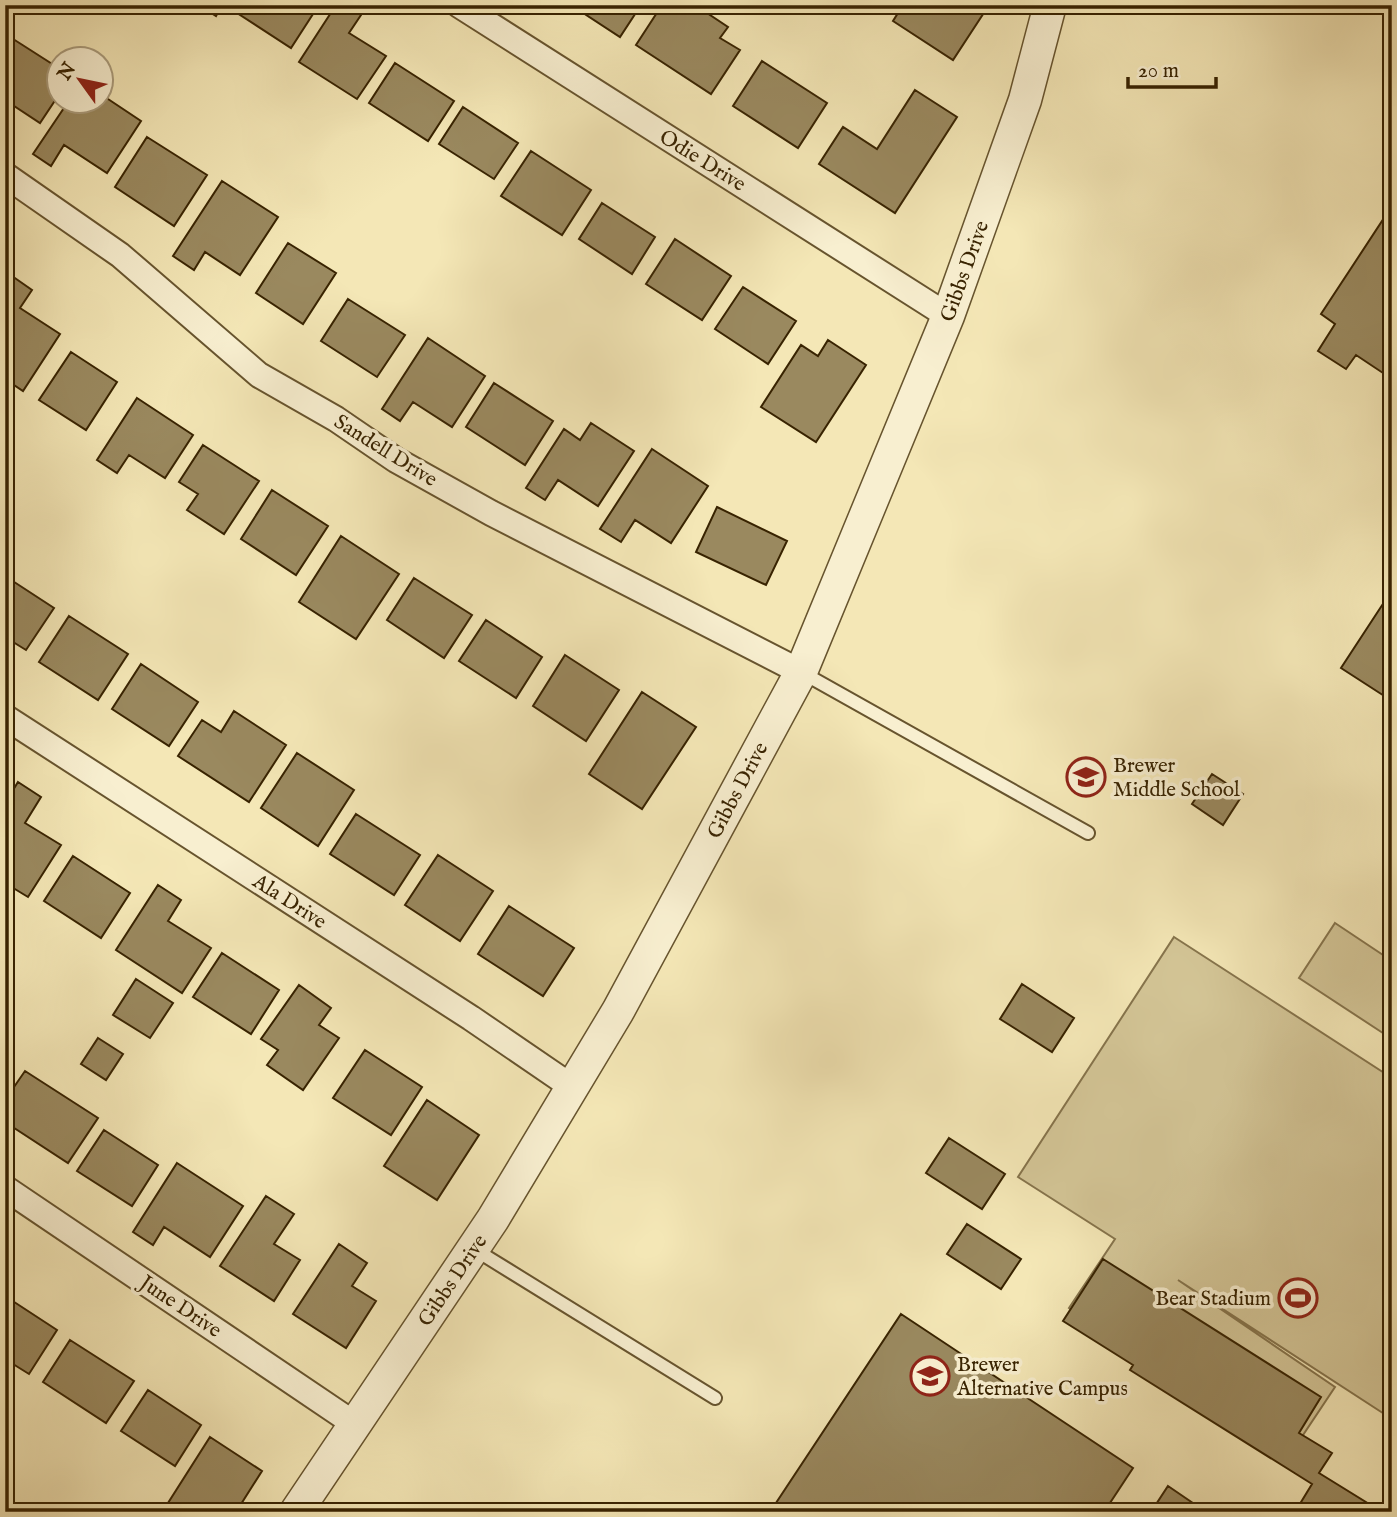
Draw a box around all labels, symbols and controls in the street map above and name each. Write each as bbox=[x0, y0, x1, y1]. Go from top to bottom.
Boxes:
north arrow bbox=[46, 46, 116, 116]
scale bar bbox=[1128, 46, 1215, 90]
text: N bbox=[52, 58, 82, 86]
text: 20 m bbox=[1138, 58, 1179, 85]
street label: Odie Drive bbox=[654, 124, 751, 199]
street label: Gibbs Drive bbox=[935, 217, 996, 326]
street label: Sandell Drive bbox=[328, 409, 442, 494]
street label: Gibbs Drive bbox=[702, 737, 775, 844]
place label: Brewer Middle School bbox=[1113, 753, 1240, 804]
school or university icon: Brewer Middle School bbox=[1065, 756, 1107, 798]
street label: Ala Drive bbox=[246, 868, 331, 936]
street label: Gibbs Drive bbox=[413, 1229, 494, 1332]
street label: June Drive bbox=[132, 1269, 227, 1345]
sports icon: Bear Stadium bbox=[1277, 1277, 1319, 1319]
place label: Bear Stadium bbox=[1155, 1286, 1271, 1313]
place label: Brewer Alternative Campus bbox=[956, 1352, 1128, 1403]
school or university icon: Brewer Alternative Campus bbox=[909, 1355, 951, 1397]

